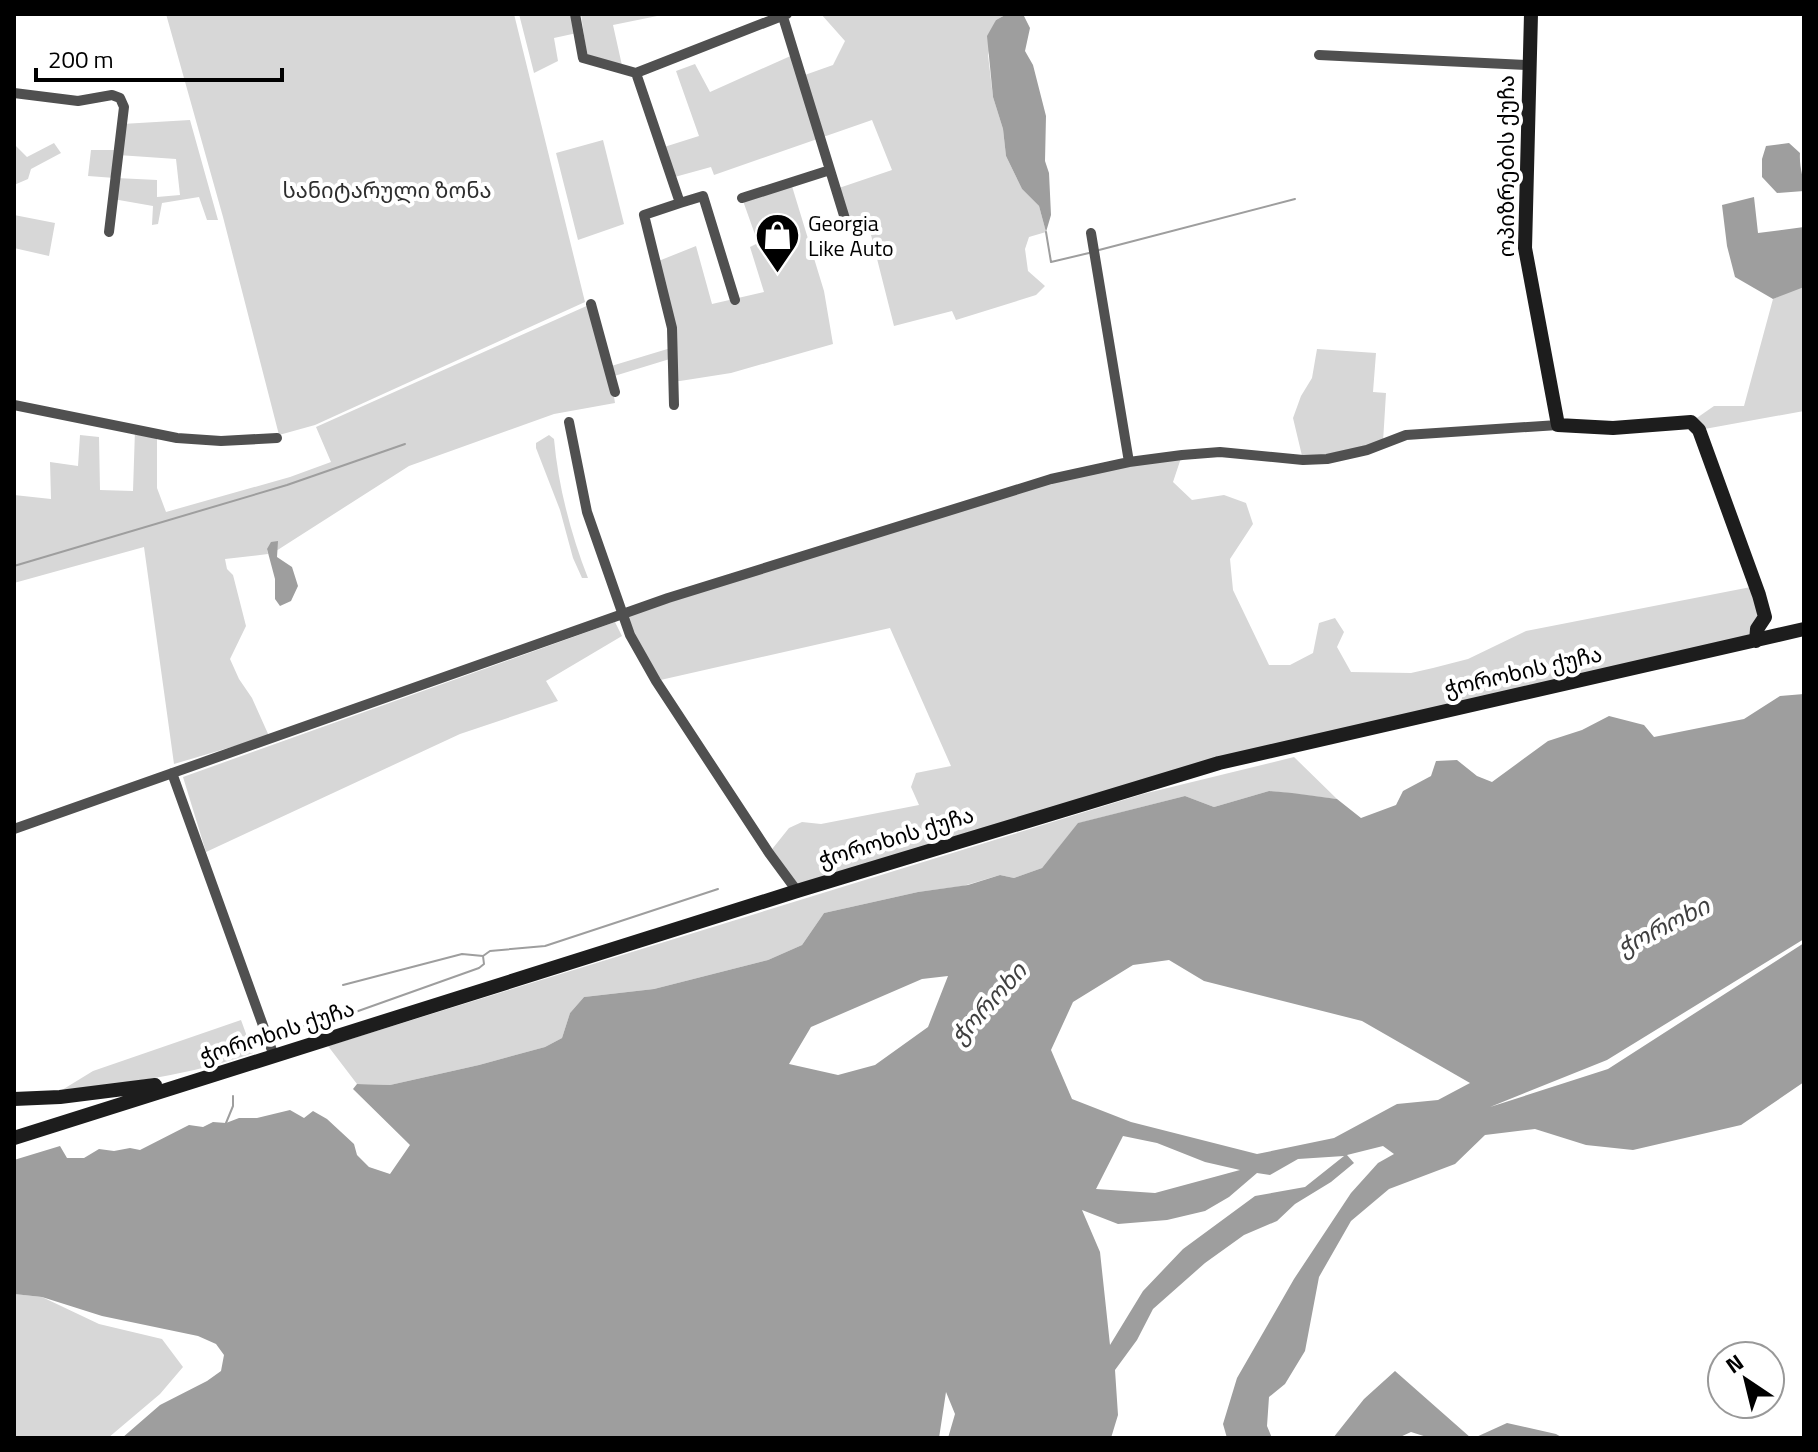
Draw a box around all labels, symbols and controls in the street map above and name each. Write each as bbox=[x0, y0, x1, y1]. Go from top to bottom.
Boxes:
scale bar bbox=[36, 32, 282, 82]
text: 200 m bbox=[48, 41, 114, 77]
street label: ოპიზრების ქუჩა bbox=[1489, 75, 1523, 257]
park label: სანიტარული ზონა bbox=[282, 173, 492, 207]
place label: Georgia Like Auto bbox=[808, 206, 894, 265]
shop icon: Georgia Like Auto bbox=[753, 212, 801, 275]
street label: ჭოროხის ქუჩა bbox=[1441, 636, 1605, 706]
street label: ჭოროხის ქუჩა bbox=[814, 797, 978, 877]
water label: ჭოროხი bbox=[1610, 887, 1717, 965]
water label: ჭოროხი bbox=[941, 953, 1036, 1052]
street label: ჭოროხის ქუჩა bbox=[195, 991, 359, 1073]
north arrow bbox=[1706, 1340, 1786, 1420]
text: N bbox=[1719, 1345, 1751, 1382]

